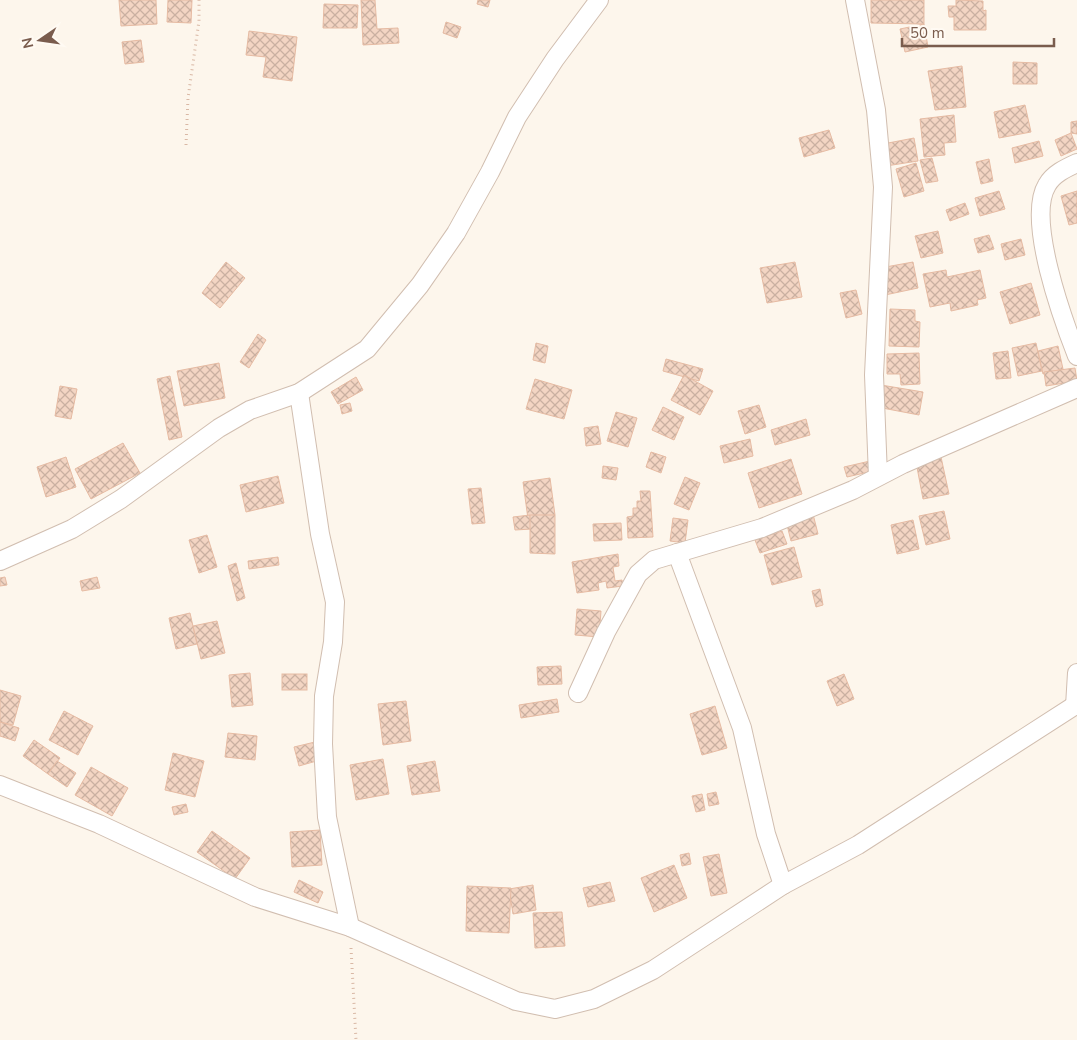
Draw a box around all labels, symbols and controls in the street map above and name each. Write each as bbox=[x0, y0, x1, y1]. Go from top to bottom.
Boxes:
north arrow bbox=[15, 15, 65, 65]
scale bar bbox=[902, 15, 1054, 47]
text: 50 m bbox=[910, 23, 945, 43]
text: N bbox=[17, 36, 38, 50]

